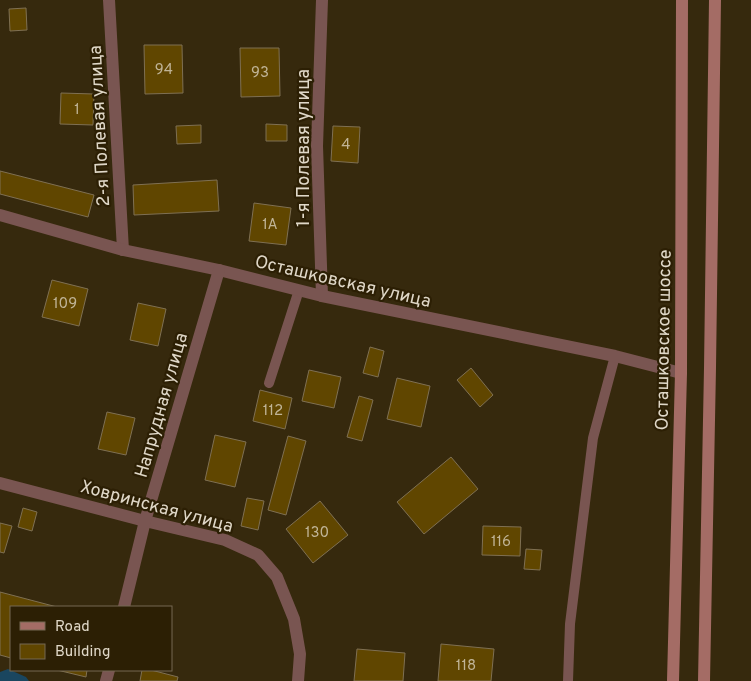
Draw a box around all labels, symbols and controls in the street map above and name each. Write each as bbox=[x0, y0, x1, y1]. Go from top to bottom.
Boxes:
street label: 2-я Полевая улица bbox=[85, 45, 116, 207]
house number: 94 bbox=[155, 61, 173, 80]
house number: 93 bbox=[251, 64, 269, 83]
street label: 1-я Полевая улица bbox=[293, 69, 316, 227]
house number: 1 bbox=[74, 101, 80, 120]
house number: 4 bbox=[341, 136, 351, 155]
house number: 1А bbox=[262, 216, 278, 235]
street label: Осташковское шоссе bbox=[651, 249, 678, 431]
street label: Осташковская улица bbox=[252, 251, 433, 314]
house number: 109 bbox=[53, 295, 77, 314]
street label: Напрудная улица bbox=[131, 330, 194, 481]
house number: 112 bbox=[263, 402, 283, 421]
street label: Ховринская улица bbox=[78, 476, 236, 539]
house number: 130 bbox=[305, 524, 329, 543]
house number: 116 bbox=[491, 533, 511, 552]
legend bbox=[10, 606, 172, 671]
text: Road bbox=[55, 618, 90, 637]
text: Building bbox=[55, 643, 110, 662]
house number: 118 bbox=[456, 657, 476, 676]

